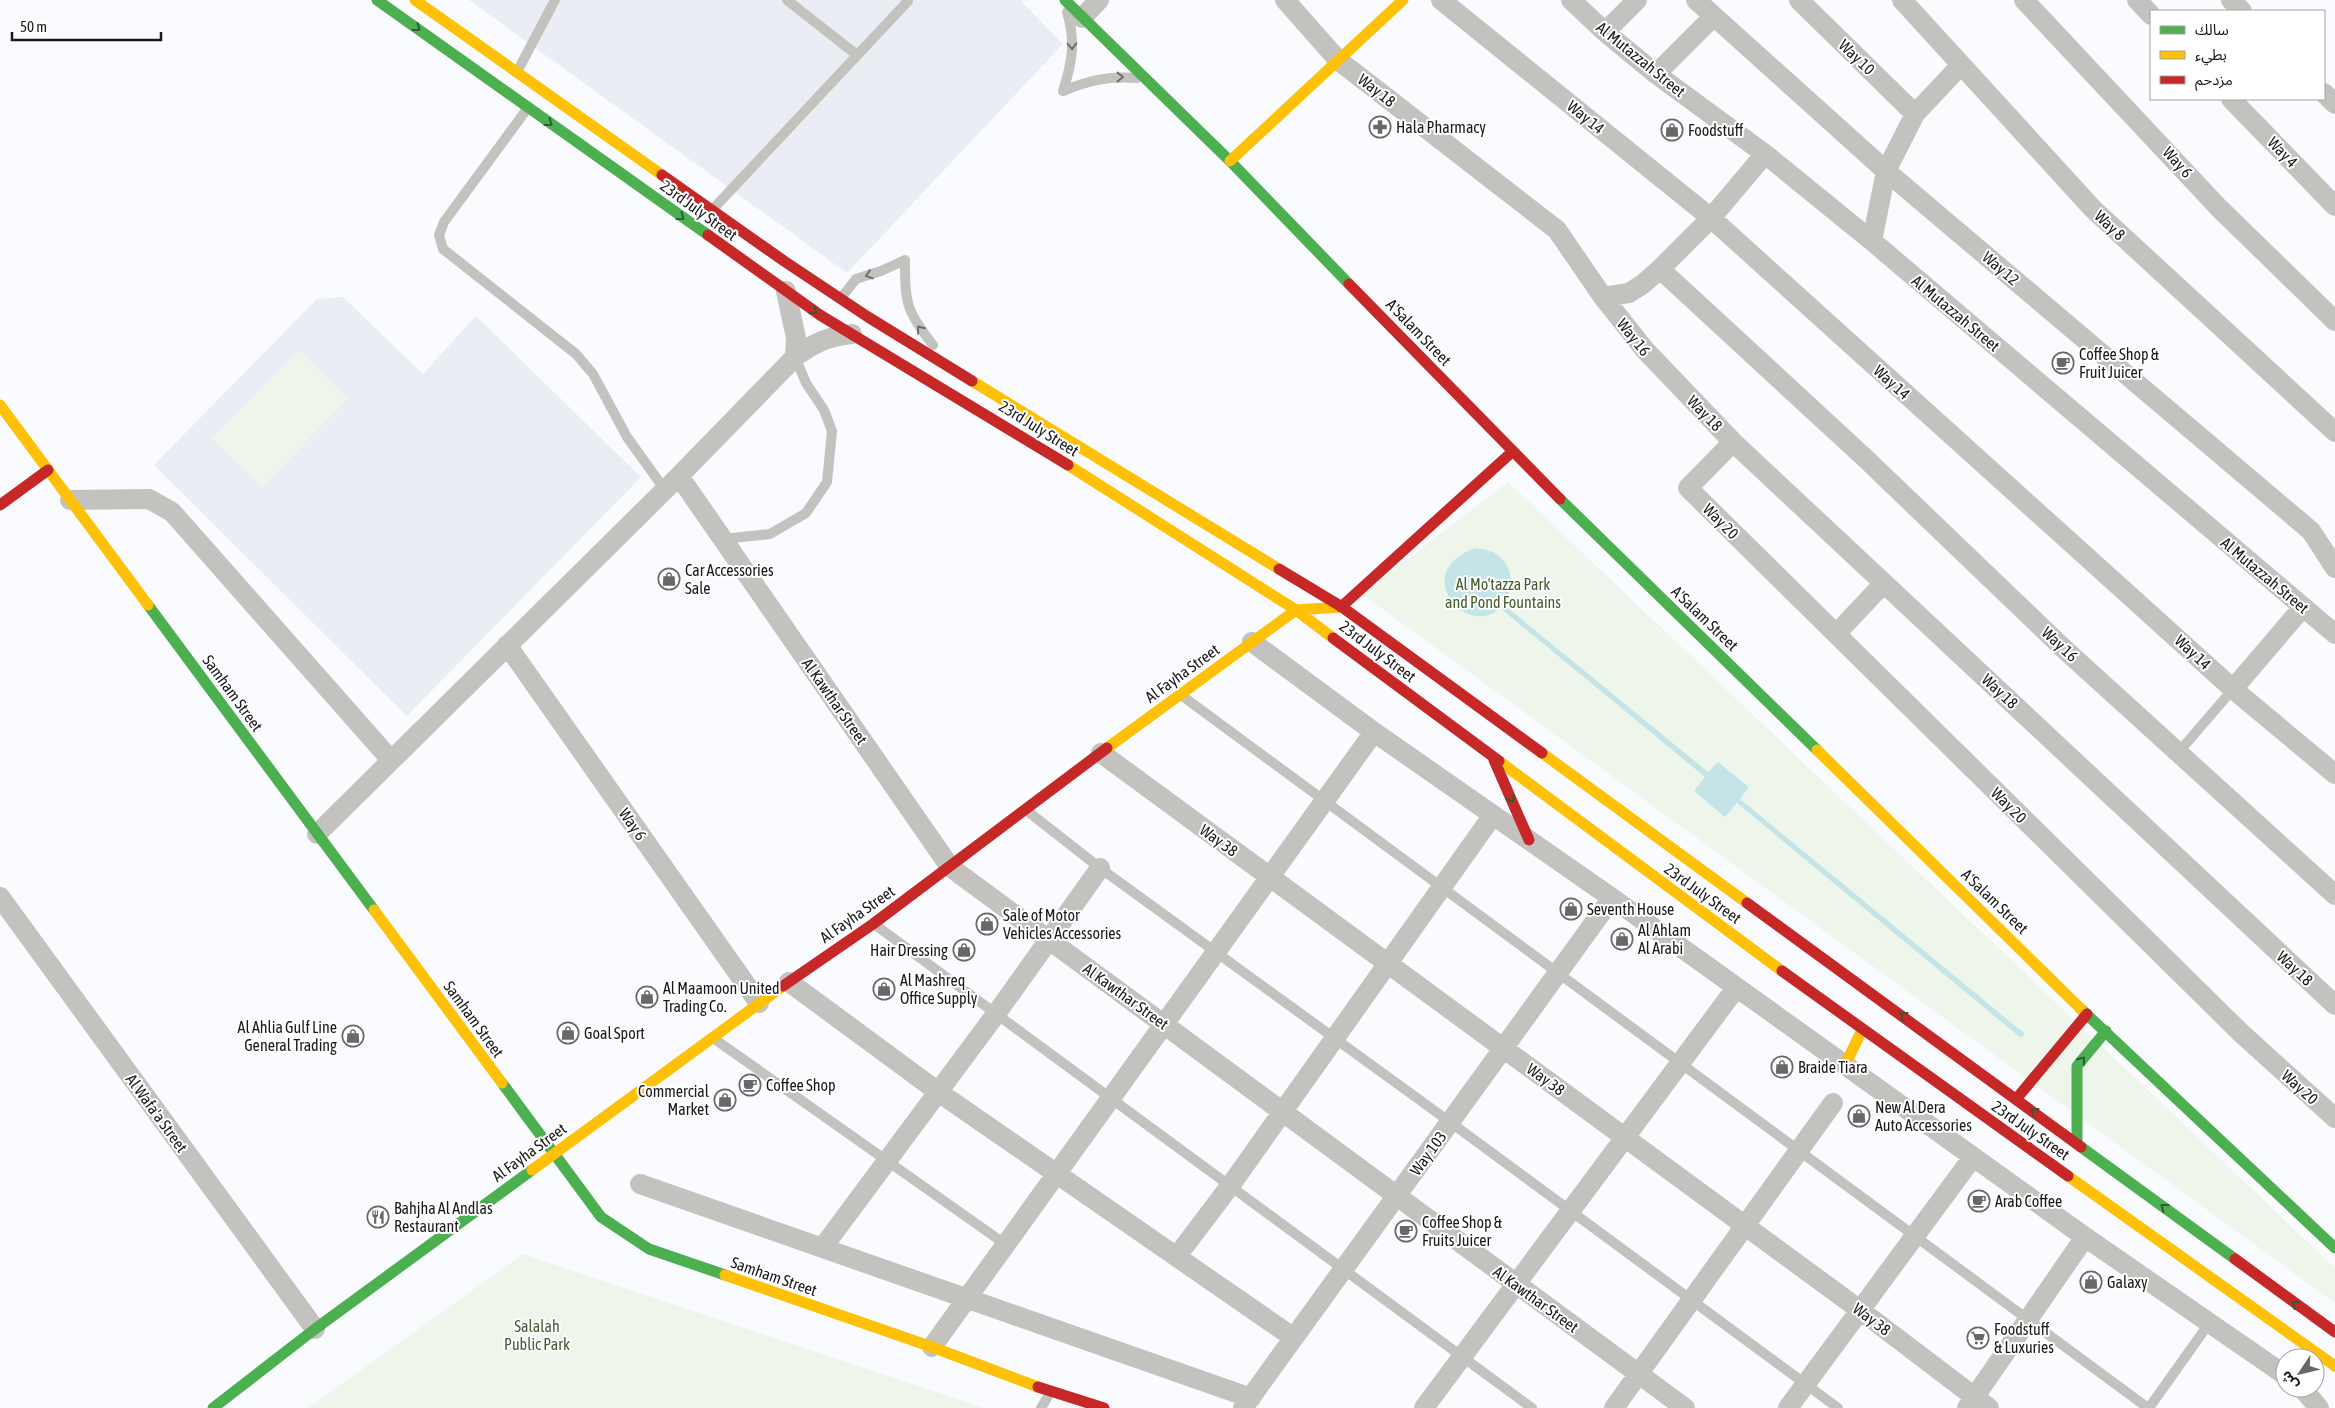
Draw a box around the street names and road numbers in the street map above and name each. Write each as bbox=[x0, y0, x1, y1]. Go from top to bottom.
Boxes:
street label: Al Mutazzah Street bbox=[1593, 18, 1689, 100]
street label: Way 10 bbox=[1835, 36, 1878, 79]
street label: Way 18 bbox=[1354, 70, 1399, 111]
street label: Way 14 bbox=[1563, 97, 1608, 138]
street label: Way 4 bbox=[2264, 133, 2302, 171]
street label: Way 6 bbox=[2159, 143, 2196, 182]
street label: 23rd July Street bbox=[657, 176, 741, 245]
street label: Way 8 bbox=[2090, 207, 2129, 244]
street label: Way 12 bbox=[1978, 247, 2023, 289]
street label: Al Mutazzah Street bbox=[1909, 271, 2004, 355]
street label: A'Salam Street bbox=[1383, 295, 1455, 369]
street label: Way 16 bbox=[1613, 315, 1654, 360]
street label: Way 14 bbox=[1870, 361, 1914, 404]
street label: Way 18 bbox=[1683, 392, 1726, 435]
street label: 23rd July Street bbox=[995, 396, 1082, 461]
street label: Way 20 bbox=[1699, 500, 1742, 543]
street label: Al Mutazzah Street bbox=[2218, 533, 2313, 617]
street label: A'Salam Street bbox=[1668, 582, 1742, 654]
street label: 23rd July Street bbox=[1336, 617, 1420, 686]
street label: Way 16 bbox=[2038, 623, 2082, 666]
street label: Way 14 bbox=[2171, 631, 2215, 674]
street label: Al Fayha Street bbox=[1142, 640, 1223, 707]
street label: Samham Street bbox=[199, 651, 267, 735]
street label: Al Kawthar Street bbox=[799, 655, 871, 748]
street label: Way 18 bbox=[1978, 670, 2022, 713]
street label: Way 20 bbox=[1987, 784, 2030, 827]
street label: Way 6 bbox=[615, 805, 650, 844]
street label: Way 38 bbox=[1196, 820, 1241, 861]
street label: 23rd July Street bbox=[1661, 859, 1745, 928]
street label: A'Salam Street bbox=[1958, 865, 2032, 937]
street label: Al Fayha Street bbox=[816, 881, 899, 947]
street label: Way 18 bbox=[2273, 947, 2317, 990]
street label: Al Kawthar Street bbox=[1080, 959, 1172, 1033]
street label: Samham Street bbox=[440, 977, 508, 1061]
street label: Way 38 bbox=[1523, 1059, 1568, 1100]
street label: Way 20 bbox=[2278, 1066, 2322, 1109]
street label: Al Wafa'a Street bbox=[123, 1070, 192, 1156]
street label: 23rd July Street bbox=[1988, 1097, 2073, 1164]
street label: Al Fayha Street bbox=[489, 1119, 570, 1186]
street label: Way 103 bbox=[1406, 1128, 1451, 1179]
street label: Samham Street bbox=[729, 1253, 820, 1299]
street label: Al Kawthar Street bbox=[1490, 1262, 1582, 1336]
street label: Way 38 bbox=[1849, 1299, 1894, 1340]

